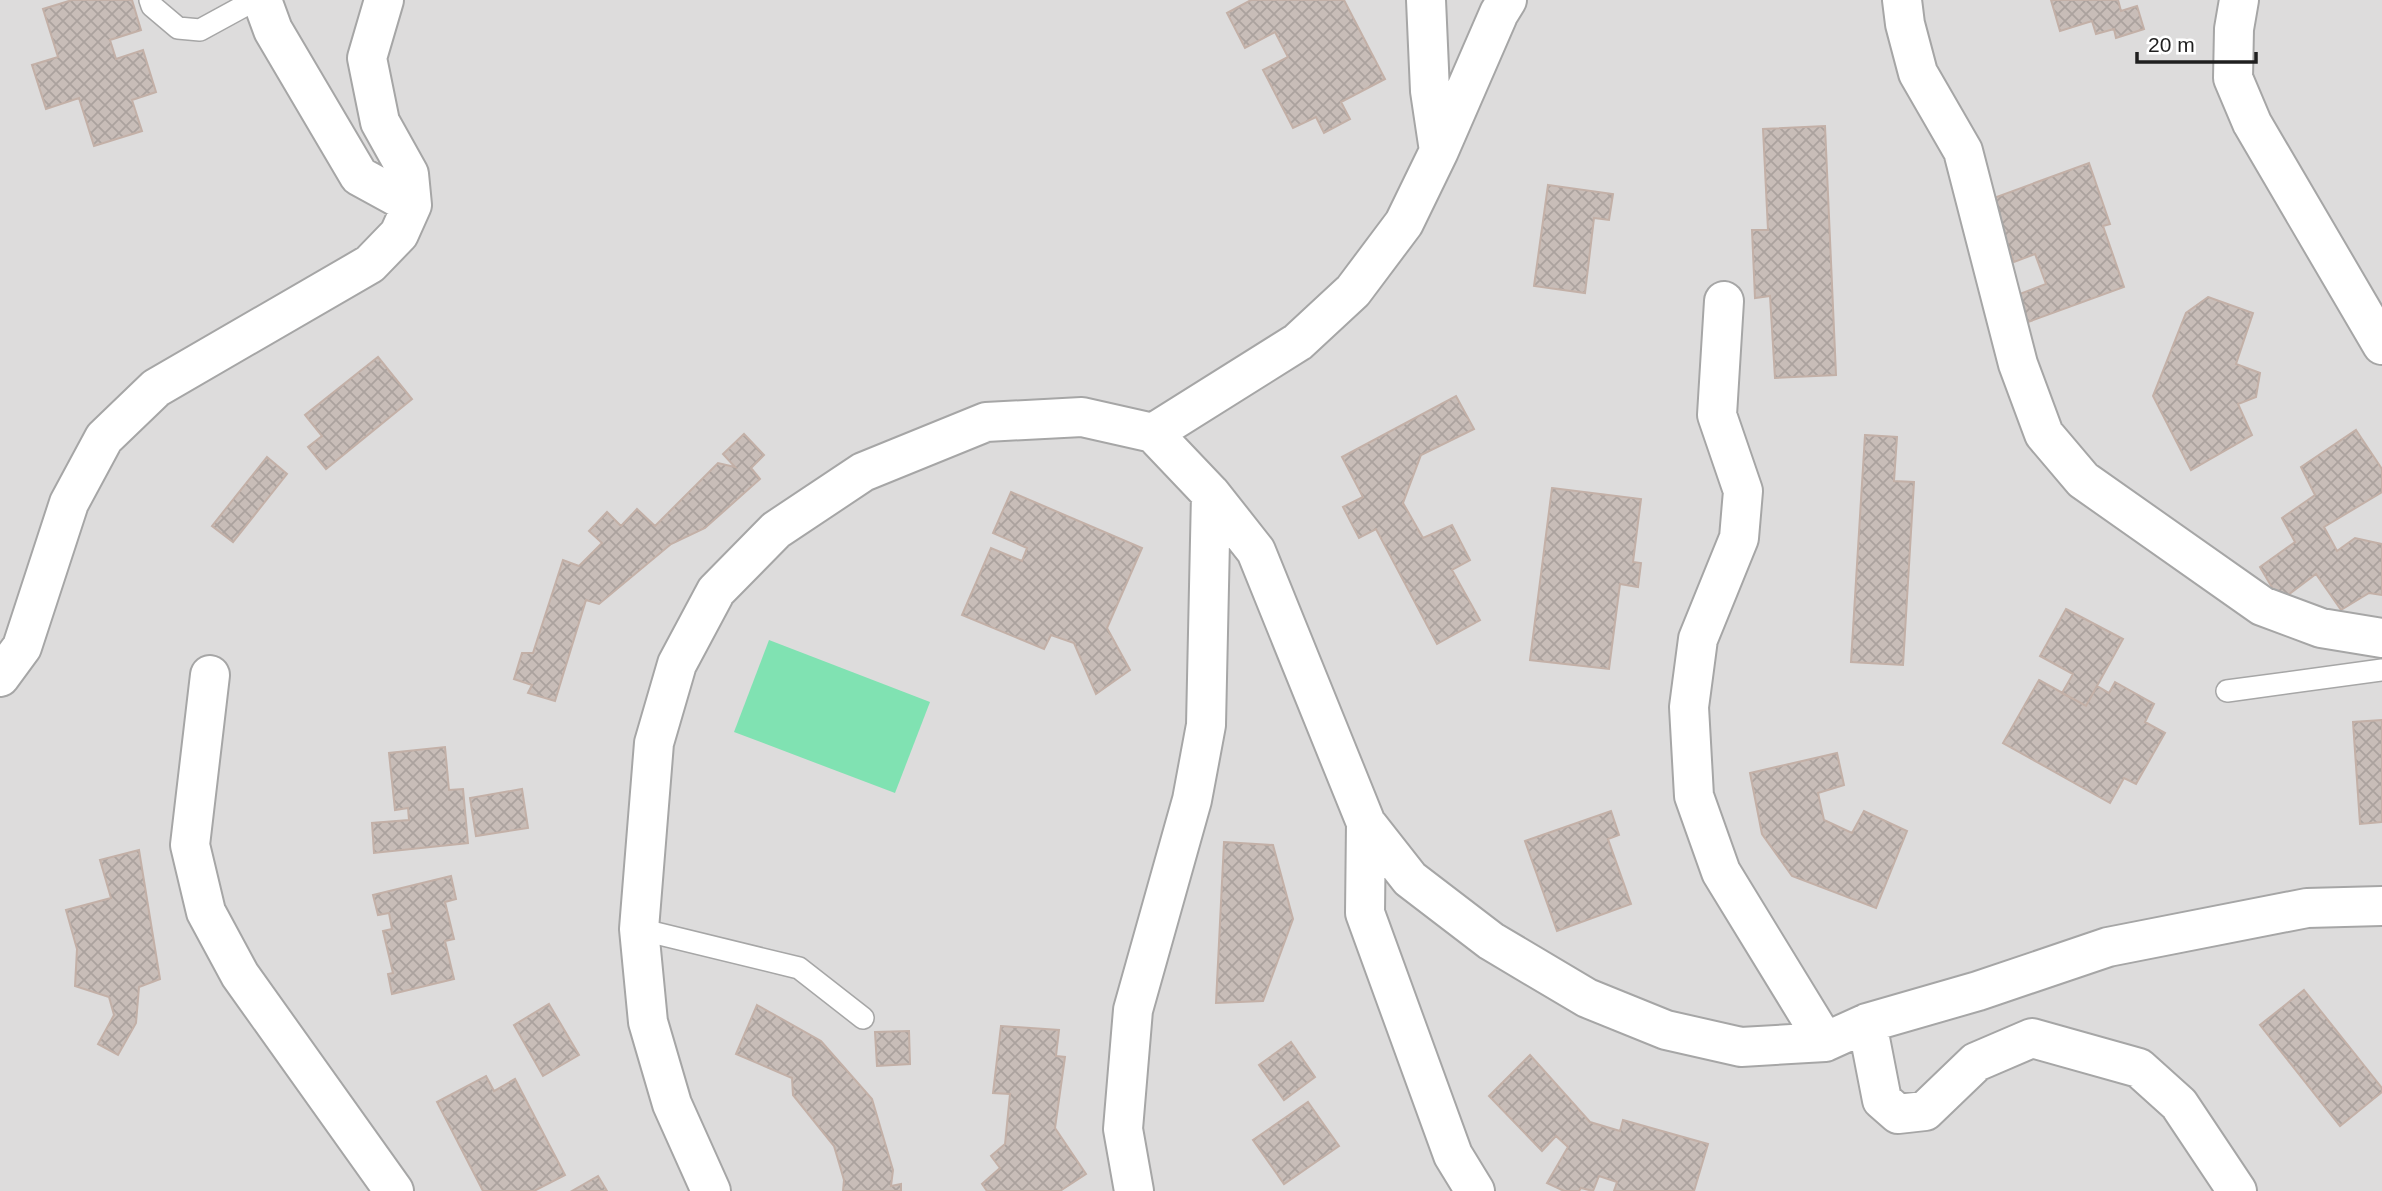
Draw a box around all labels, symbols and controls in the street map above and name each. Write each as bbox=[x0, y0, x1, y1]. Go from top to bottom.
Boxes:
scale bar bbox=[2137, 21, 2256, 65]
text: 20 m bbox=[2148, 33, 2195, 56]

